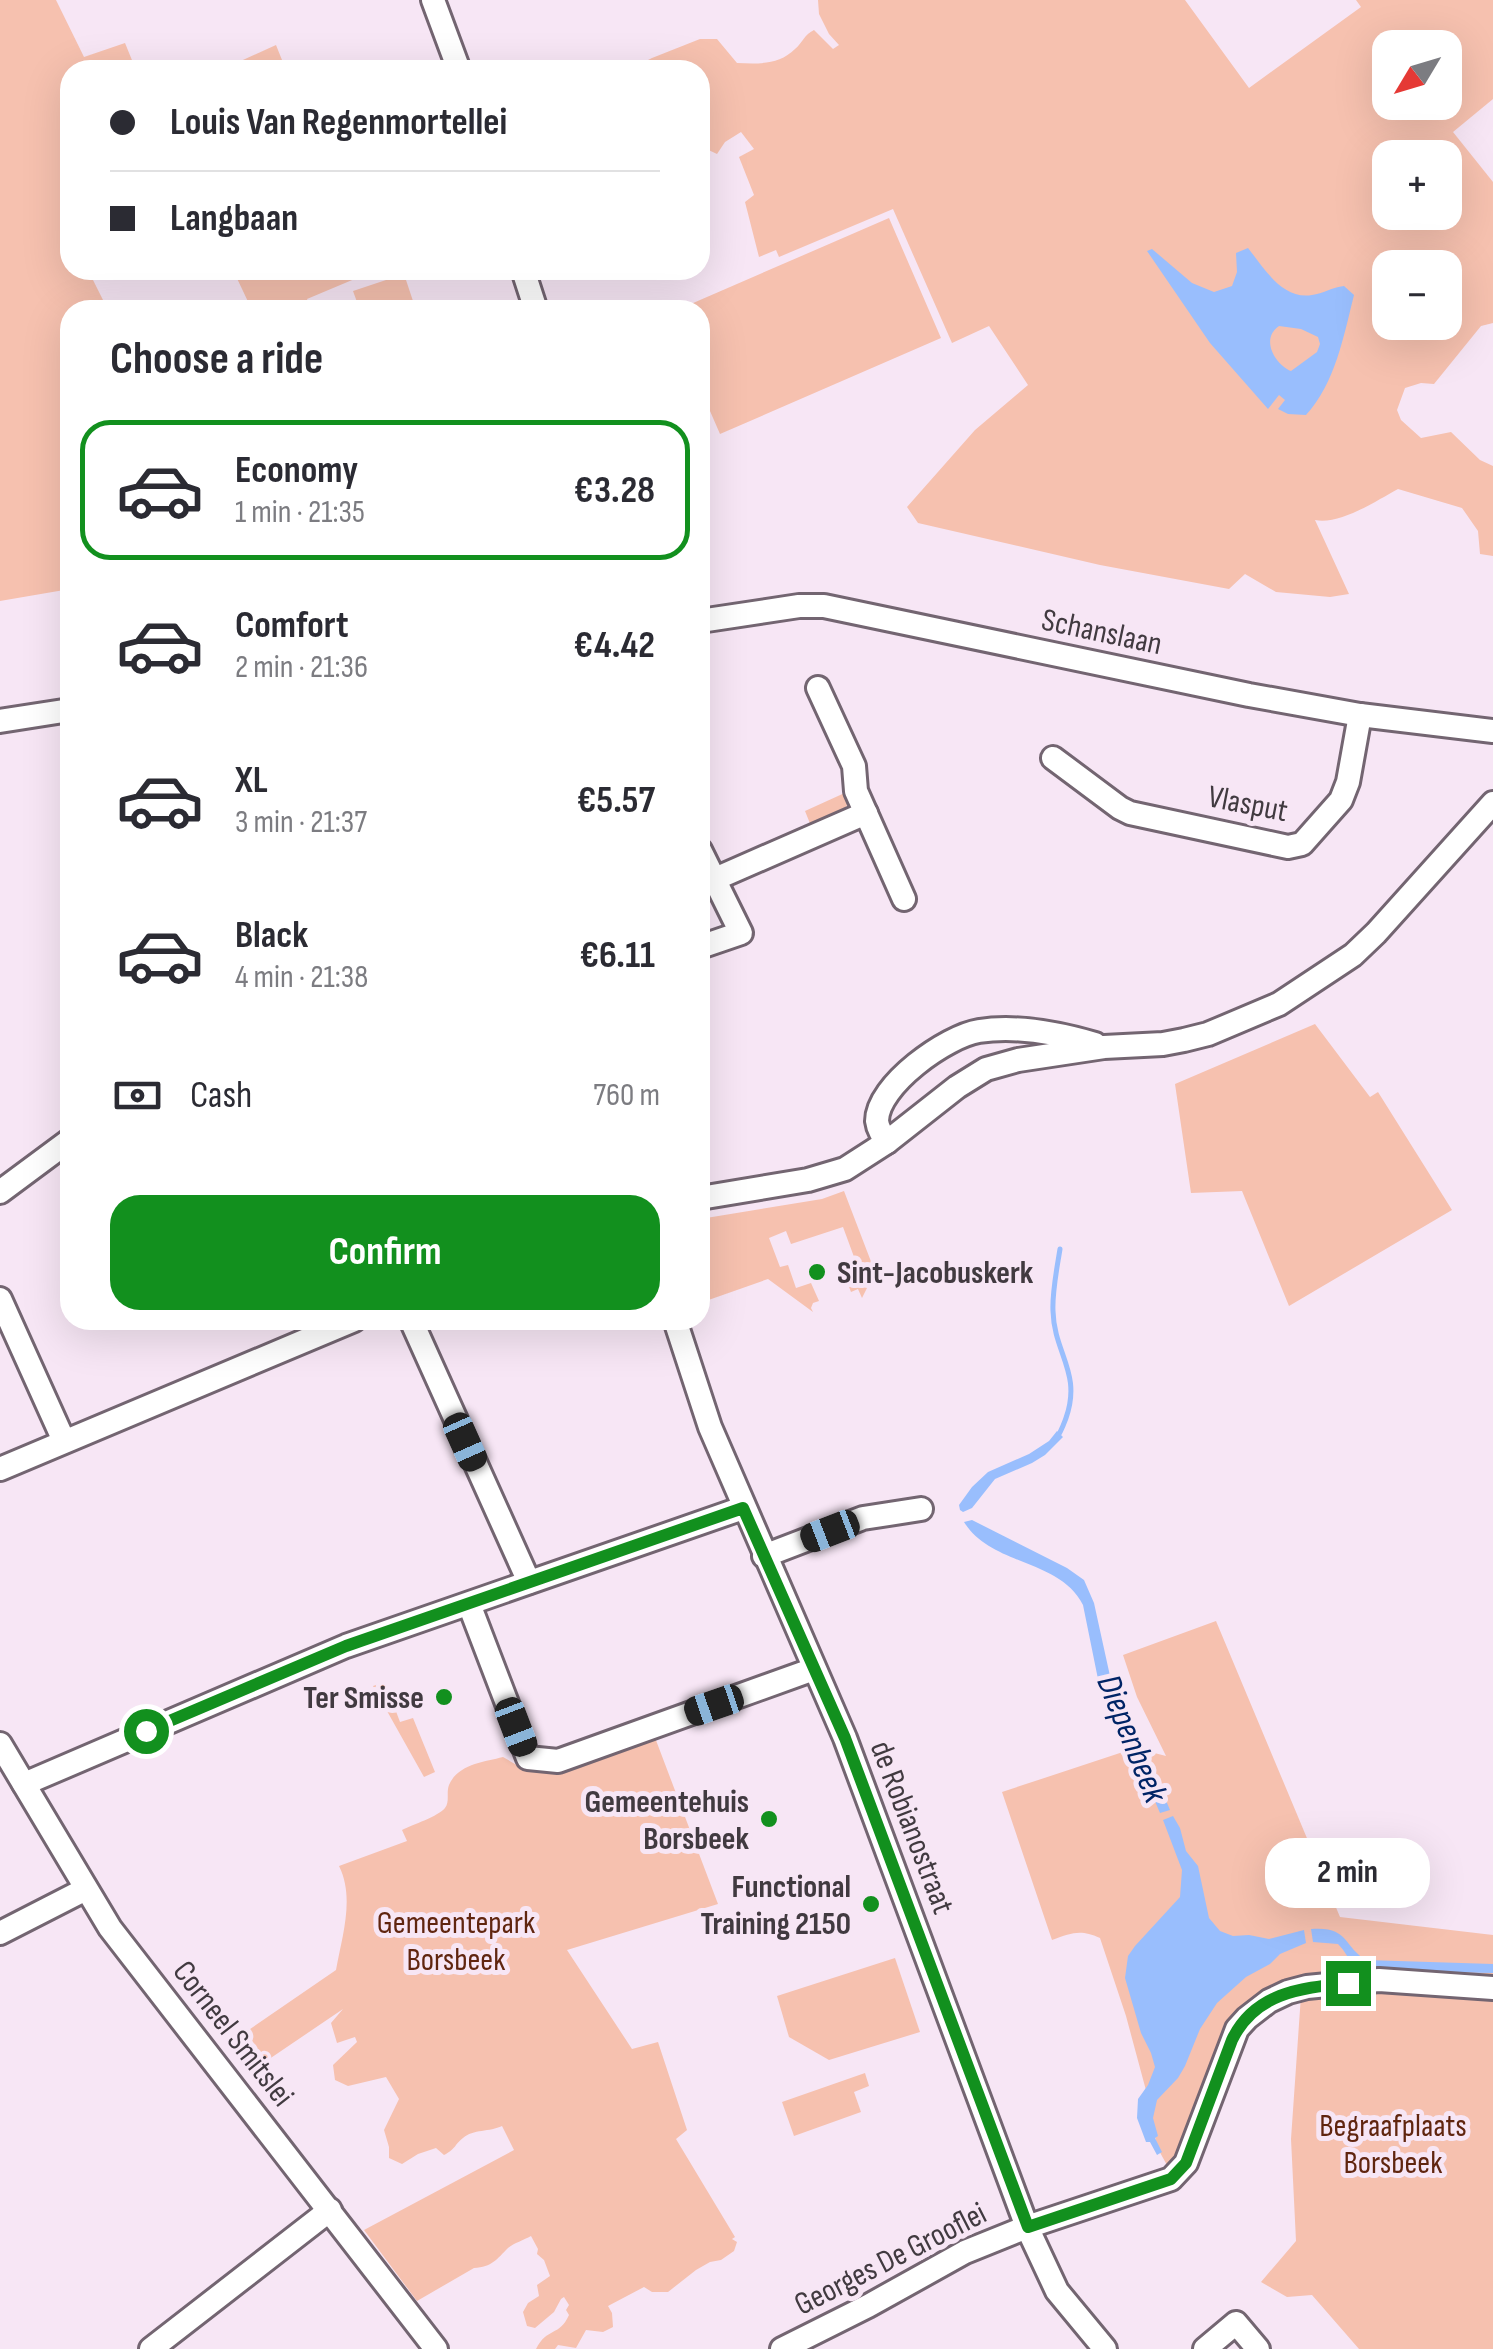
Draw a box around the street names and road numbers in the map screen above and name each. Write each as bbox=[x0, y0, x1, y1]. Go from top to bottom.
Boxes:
street label: Schanslaan bbox=[1038, 601, 1165, 664]
street label: Vlasput bbox=[1204, 778, 1291, 831]
street label: de Robianostraat bbox=[861, 1736, 962, 1919]
street label: Corneel Smitslei bbox=[164, 1953, 302, 2115]
street label: Georges De Grooflei bbox=[788, 2194, 993, 2324]

